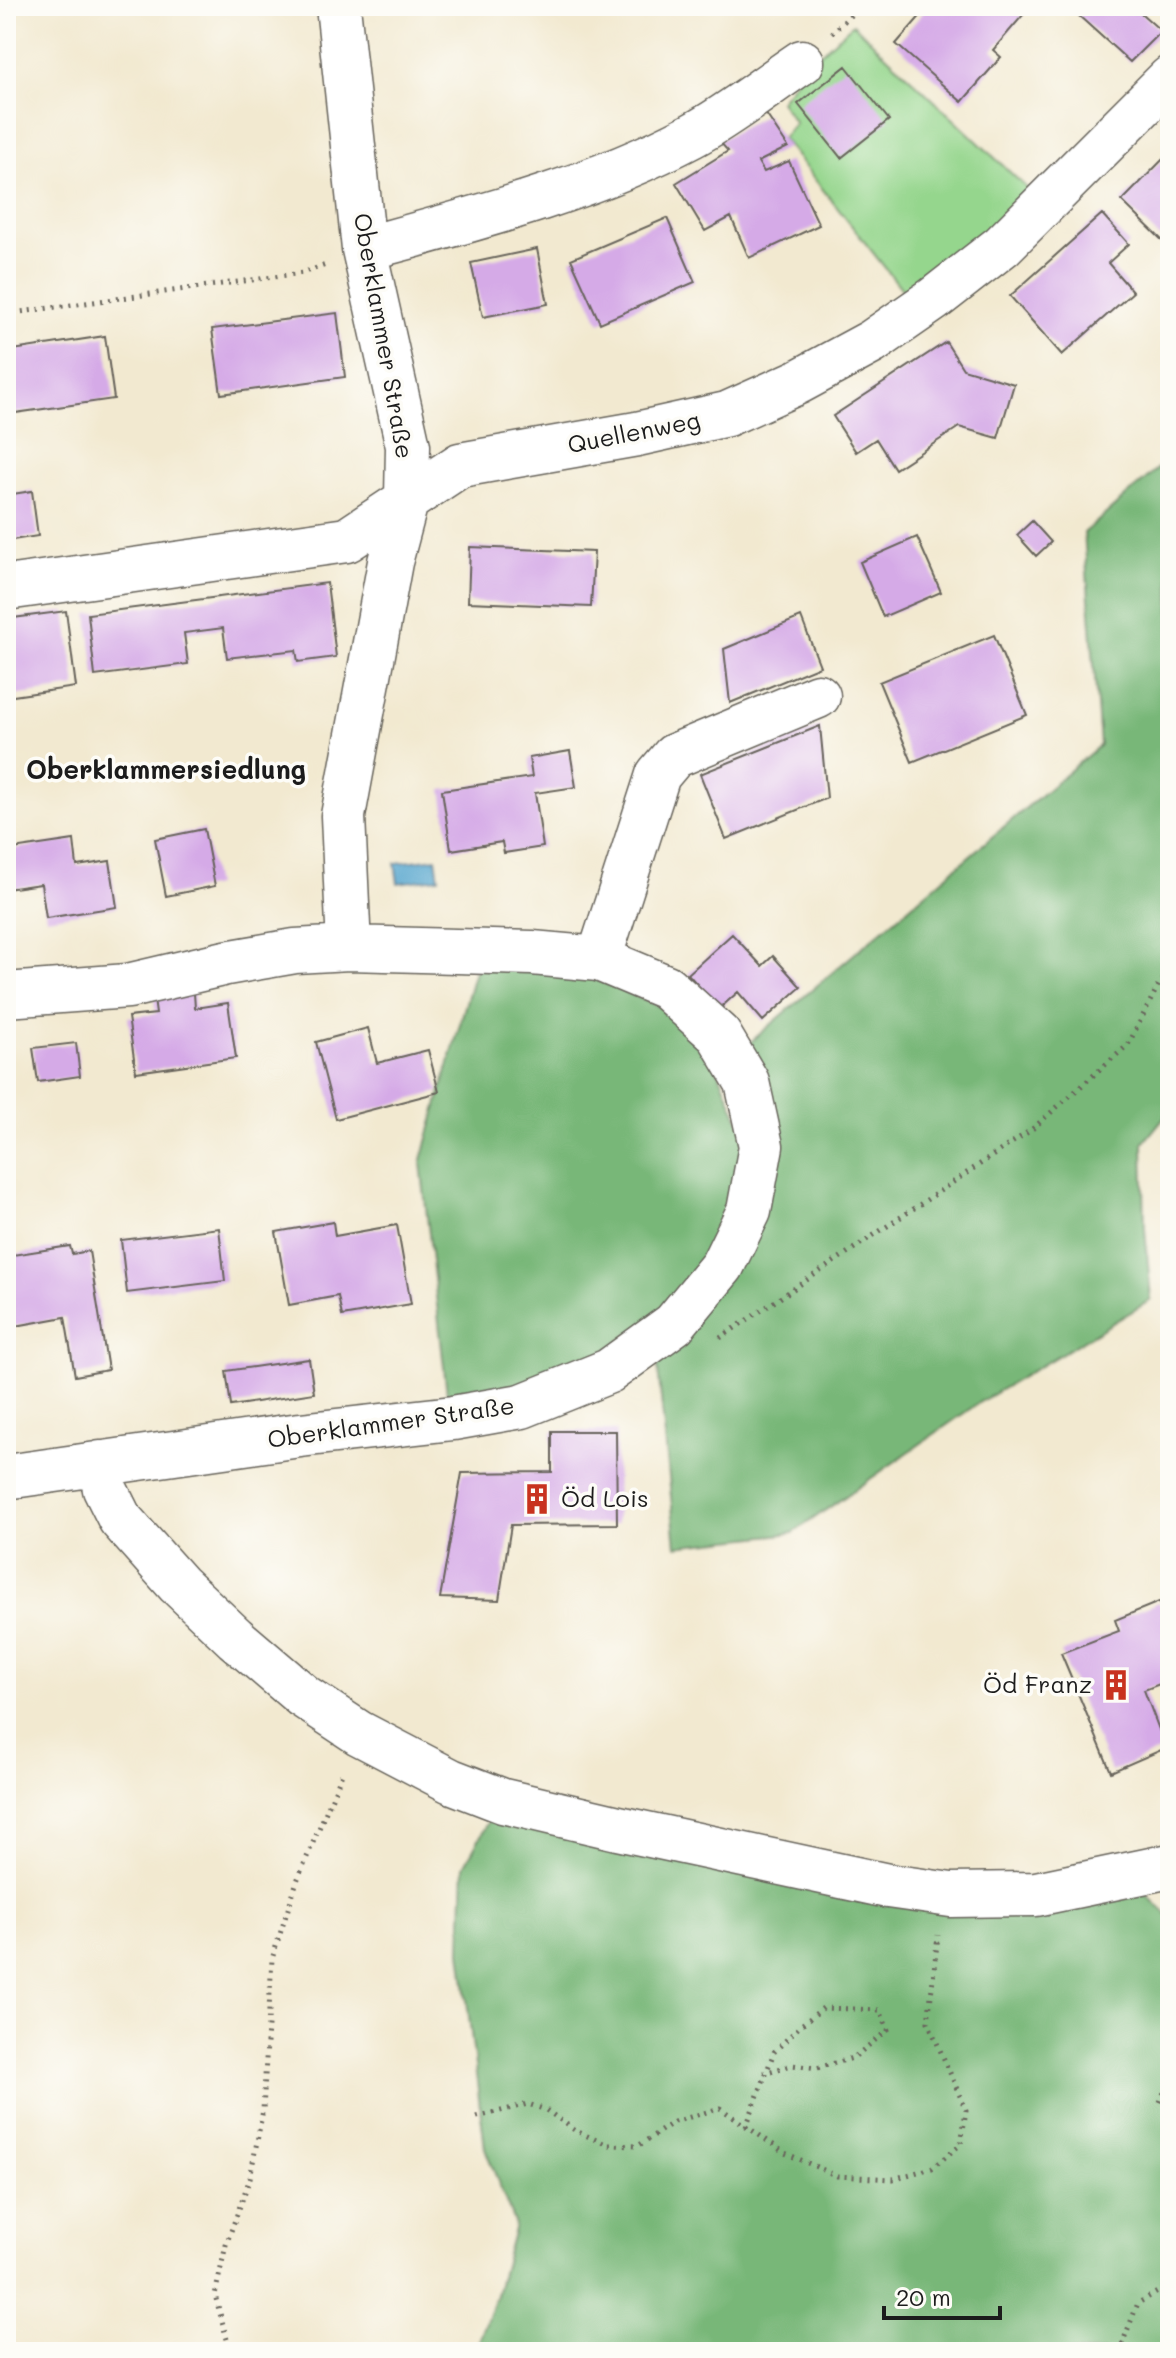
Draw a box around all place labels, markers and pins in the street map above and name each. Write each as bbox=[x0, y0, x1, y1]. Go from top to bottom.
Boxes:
building icon: Öd Lois bbox=[520, 1482, 554, 1516]
place label: Öd Lois bbox=[561, 1482, 649, 1513]
place label: Öd Franz bbox=[983, 1668, 1092, 1699]
building icon: Öd Franz bbox=[1099, 1668, 1133, 1702]

